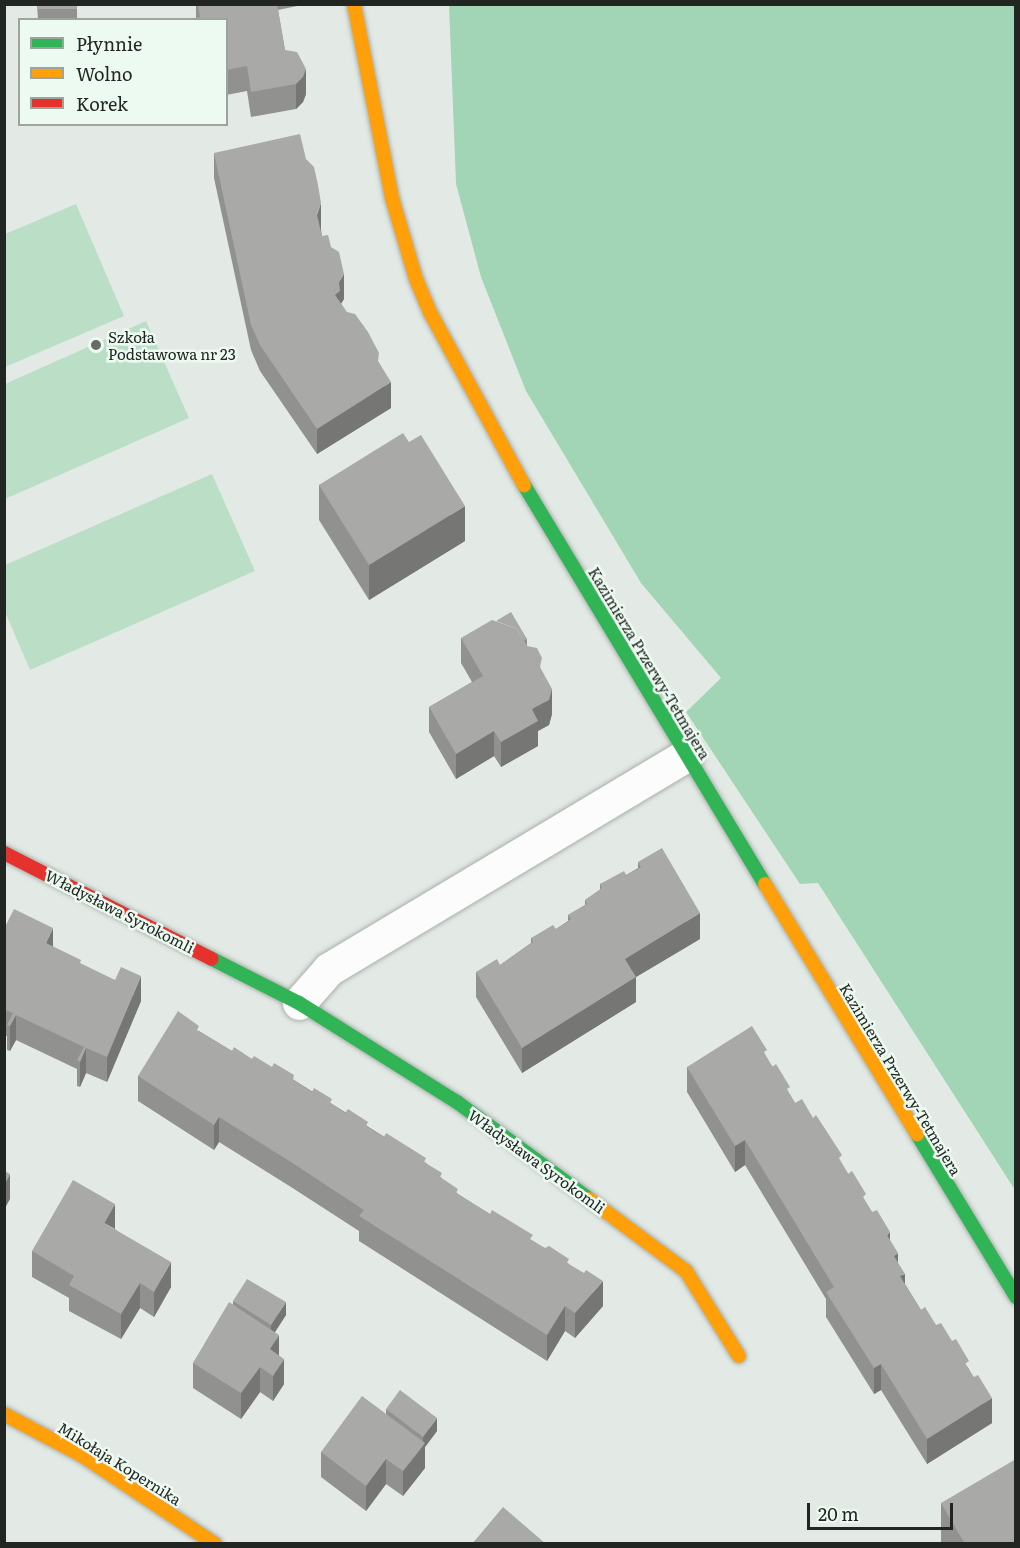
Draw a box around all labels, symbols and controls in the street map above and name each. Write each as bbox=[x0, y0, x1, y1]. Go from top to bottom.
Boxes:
legend bbox=[18, 18, 228, 126]
text: Płynnie bbox=[76, 30, 142, 57]
text: Wolno bbox=[76, 60, 133, 87]
text: Korek bbox=[76, 90, 128, 117]
place label: Szkoła Podstawowa nr 23 bbox=[108, 327, 236, 362]
marker: Szkoła Podstawowa nr 23 bbox=[89, 338, 103, 352]
street label: Kazimierza Przerwy-Tetmajera bbox=[585, 564, 715, 762]
street label: Władysława Syrokomli bbox=[43, 866, 197, 956]
street label: Kazimierza Przerwy-Tetmajera bbox=[836, 980, 966, 1178]
street label: Władysława Syrokomli bbox=[465, 1105, 609, 1217]
street label: Mikołaja Kopernika bbox=[55, 1418, 185, 1508]
scale bar bbox=[810, 1491, 956, 1529]
text: 20 m bbox=[818, 1500, 859, 1527]

